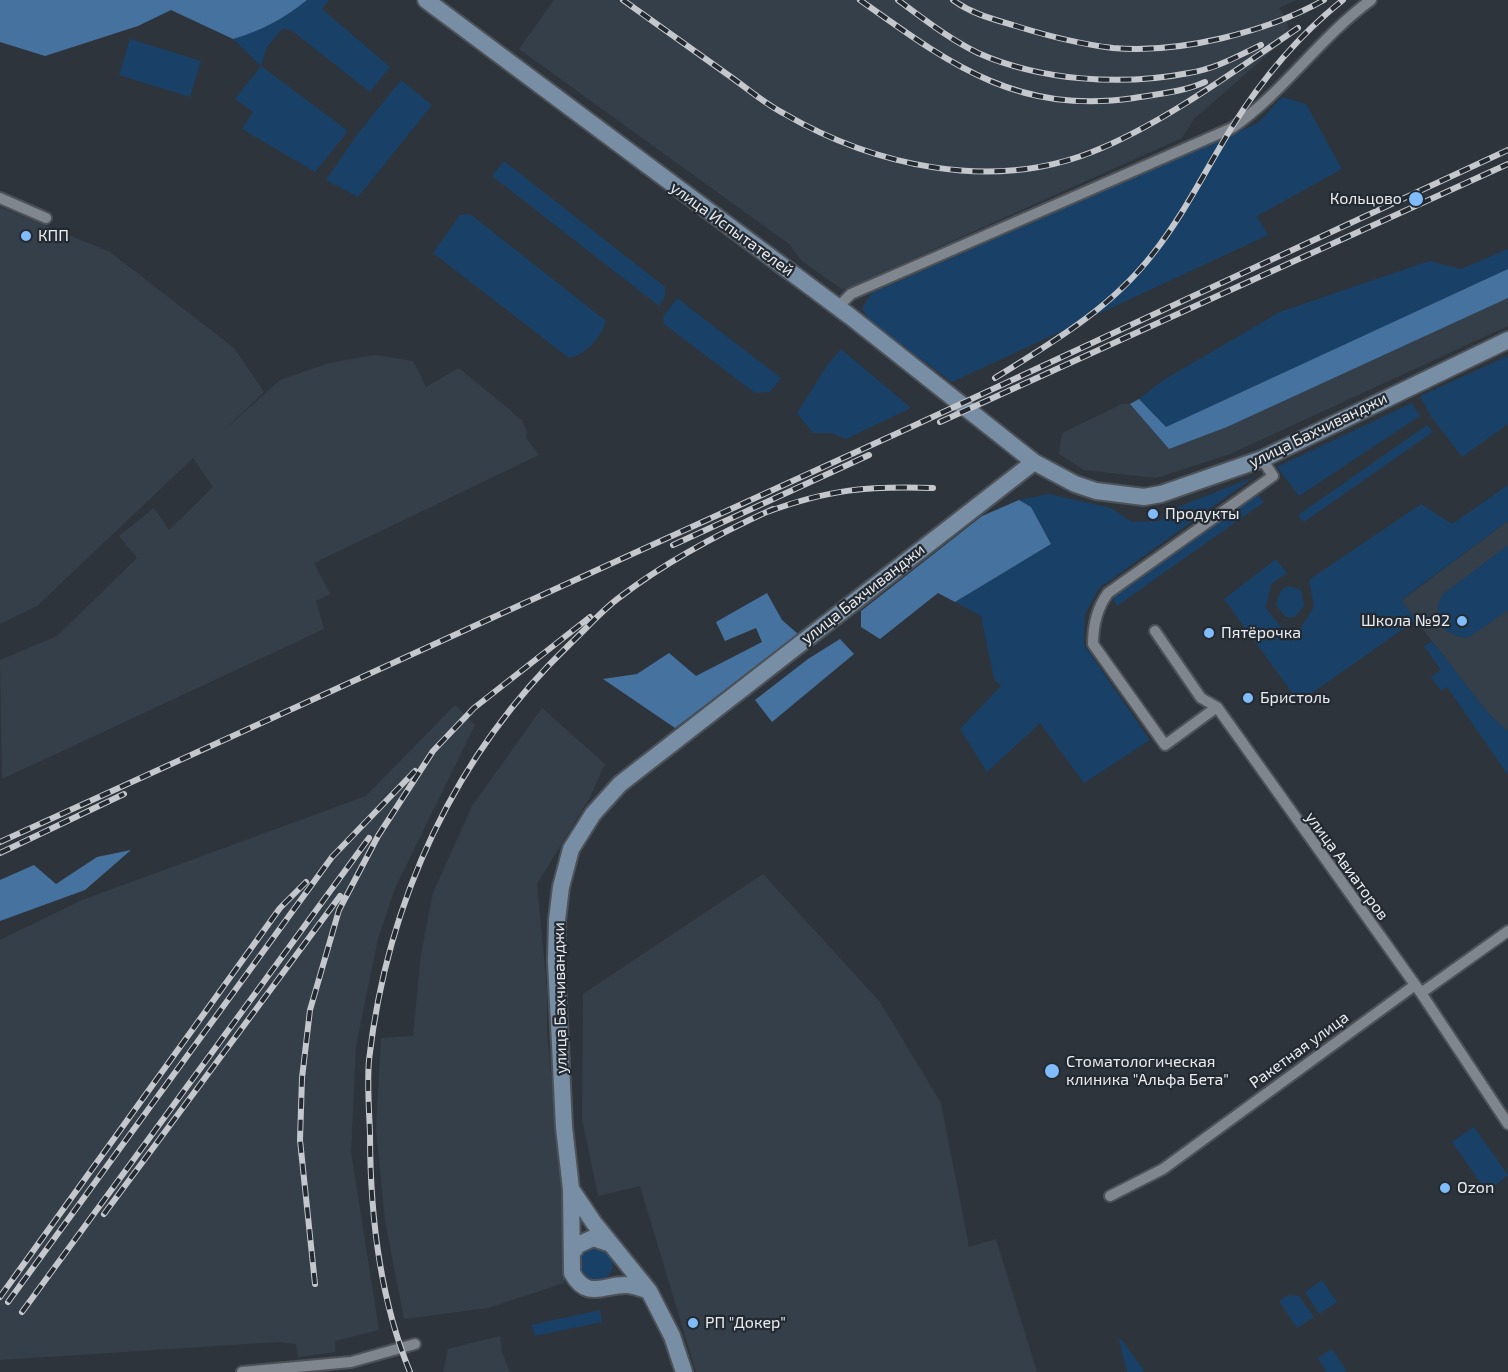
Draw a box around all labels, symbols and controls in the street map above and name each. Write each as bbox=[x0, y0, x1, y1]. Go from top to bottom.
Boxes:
street label: улица Испытателей bbox=[667, 178, 797, 280]
place label: Кольцово bbox=[1330, 189, 1402, 209]
marker: Кольцово bbox=[1407, 190, 1425, 208]
place label: КПП bbox=[38, 226, 69, 246]
marker: КПП bbox=[19, 229, 33, 243]
street label: улица Бахчиванджи bbox=[1246, 388, 1390, 472]
place label: Продукты bbox=[1165, 504, 1240, 524]
marker: Продукты bbox=[1146, 507, 1160, 521]
street label: улица Бахчиванджи bbox=[797, 540, 929, 648]
place label: Школа №92 bbox=[1361, 611, 1450, 631]
marker: Школа №92 bbox=[1455, 614, 1469, 628]
place label: Пятёрочка bbox=[1221, 623, 1301, 643]
marker: Пятёрочка bbox=[1202, 626, 1216, 640]
place label: Бристоль bbox=[1260, 688, 1330, 708]
marker: Бристоль bbox=[1241, 691, 1255, 705]
street label: улица Авиаторов bbox=[1301, 808, 1393, 924]
street label: улица Бахчиванджи bbox=[549, 922, 571, 1074]
street label: Ракетная улица bbox=[1246, 1008, 1352, 1092]
place label: Стоматологическая клиника "Альфа Бета" bbox=[1066, 1052, 1229, 1090]
marker: Стоматологическая клиника "Альфа Бета" bbox=[1043, 1062, 1061, 1080]
place label: Ozon bbox=[1457, 1178, 1494, 1198]
marker: Ozon bbox=[1438, 1181, 1452, 1195]
place label: РП "Докер" bbox=[705, 1313, 786, 1333]
marker: РП "Докер" bbox=[686, 1316, 700, 1330]

